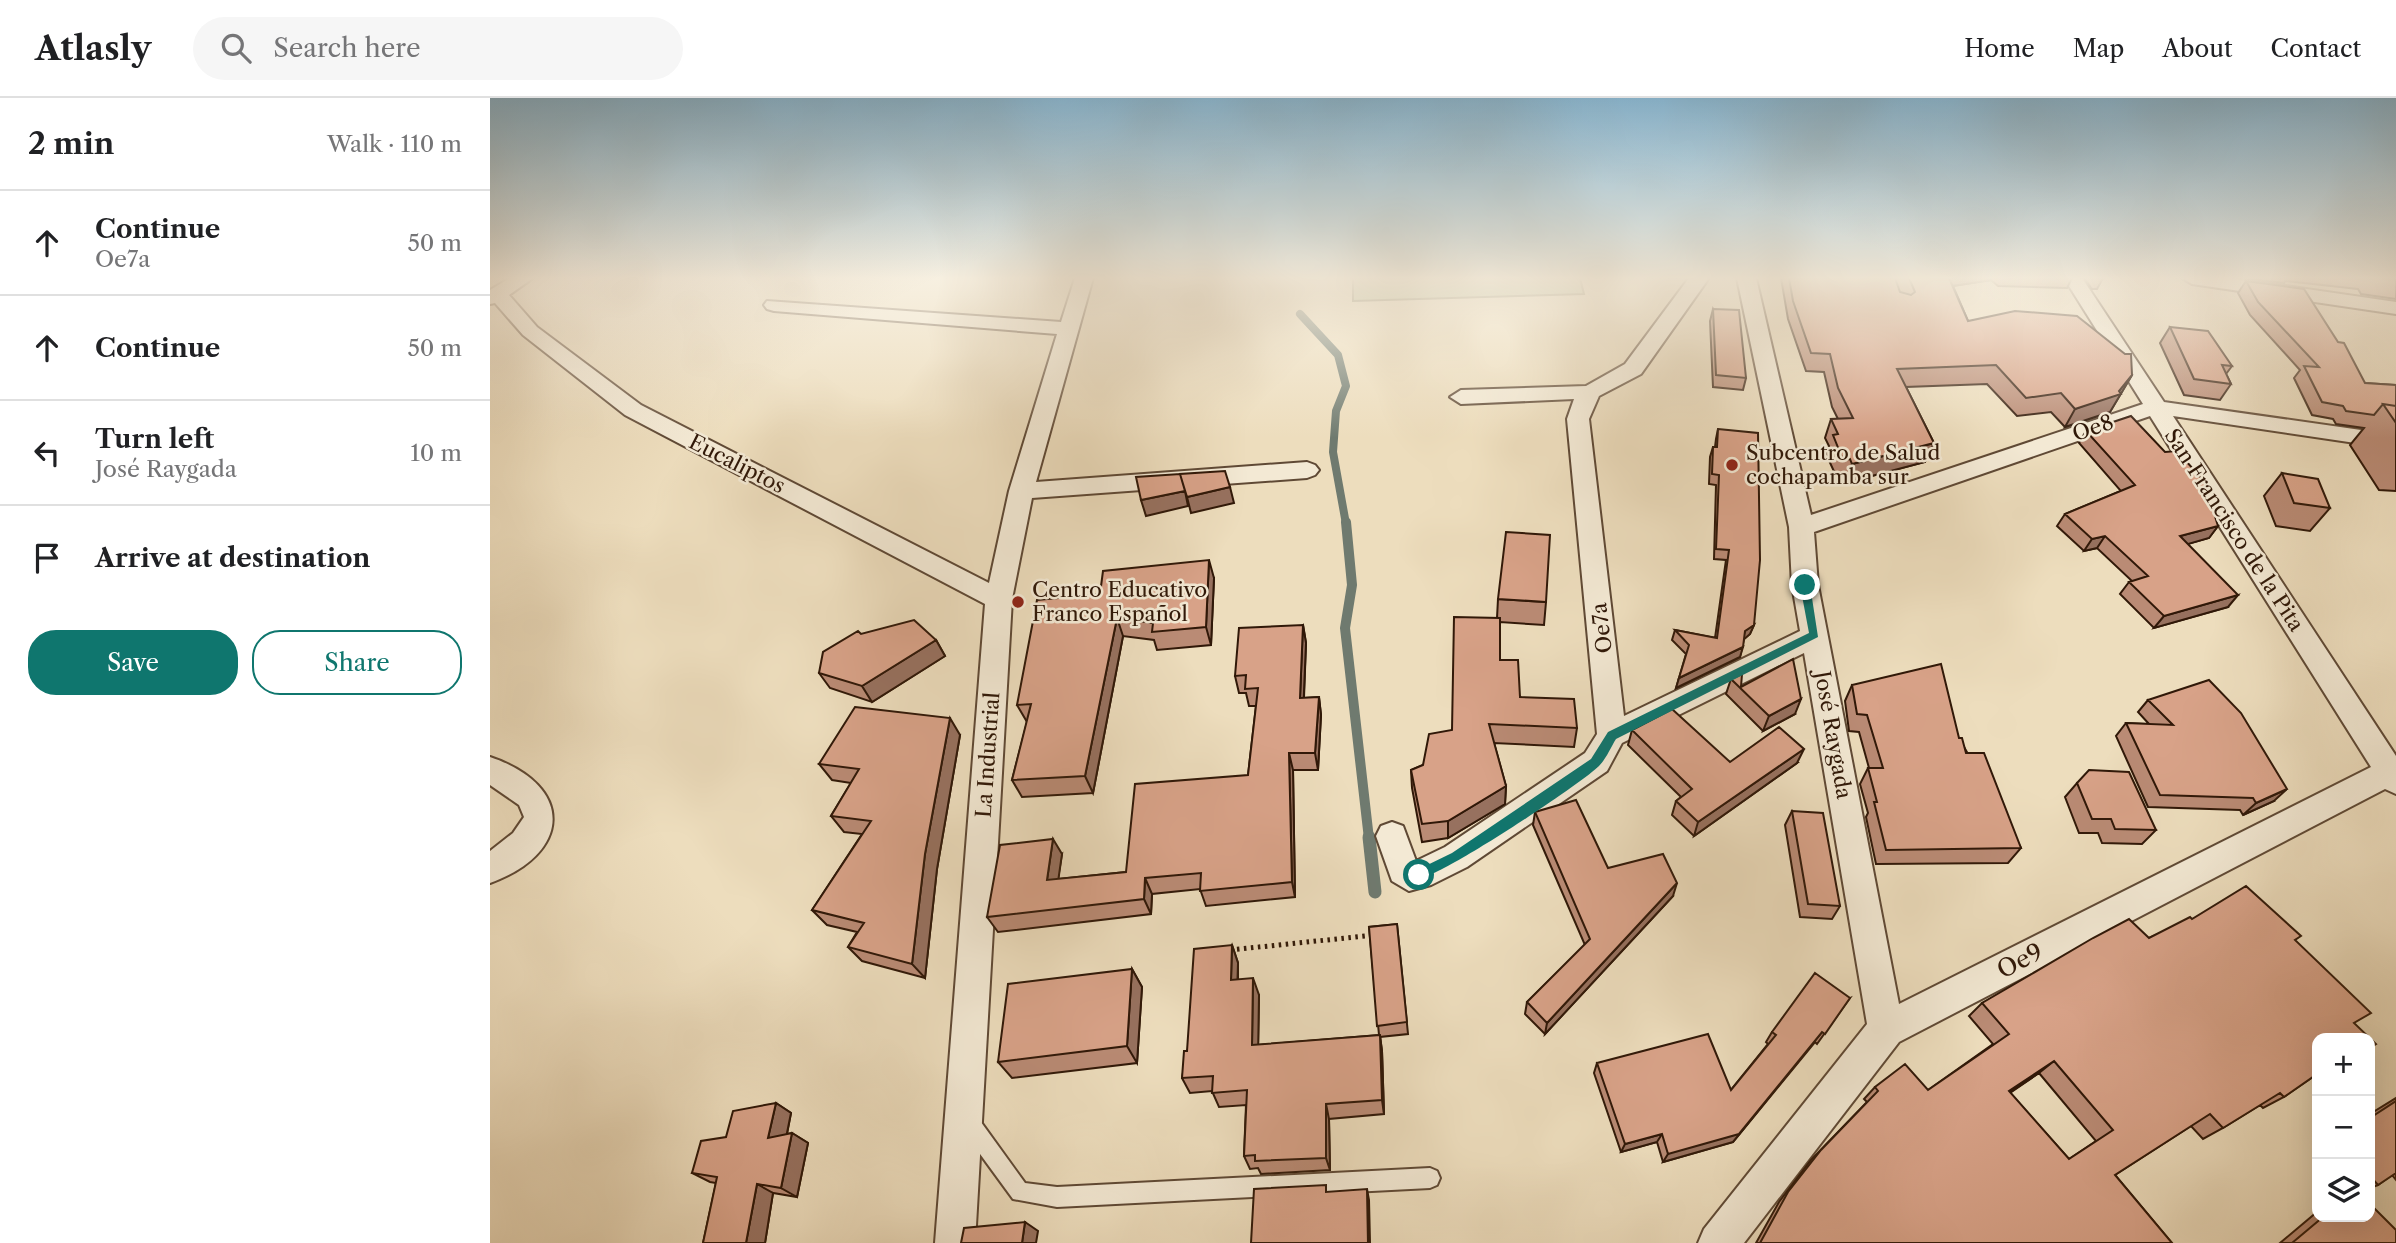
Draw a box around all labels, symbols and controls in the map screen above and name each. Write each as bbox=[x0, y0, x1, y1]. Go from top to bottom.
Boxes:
search box bbox=[193, 17, 683, 80]
text: Atlasly bbox=[35, 28, 151, 69]
icon: search bbox=[217, 29, 255, 67]
text: Search here bbox=[273, 32, 420, 64]
text: Home bbox=[1964, 34, 2035, 63]
text: Map bbox=[2073, 34, 2124, 63]
text: About bbox=[2162, 34, 2233, 63]
text: Contact bbox=[2271, 34, 2361, 63]
text: 2 min bbox=[28, 125, 114, 162]
text: Walk · 110 m bbox=[327, 130, 462, 158]
text: Continue bbox=[95, 213, 220, 245]
icon: ahead bbox=[28, 224, 66, 262]
text: 50 m bbox=[407, 229, 462, 257]
text: Oe7a bbox=[95, 245, 150, 273]
icon: ahead bbox=[28, 329, 66, 367]
text: Continue bbox=[95, 332, 220, 364]
text: 50 m bbox=[407, 334, 462, 362]
street label: Oe8 bbox=[2069, 409, 2117, 446]
text: Turn left bbox=[95, 423, 214, 455]
street label: San Francisco de la Pita bbox=[2160, 424, 2310, 636]
street label: Eucaliptos bbox=[685, 429, 789, 498]
icon: left bbox=[28, 434, 66, 472]
text: 10 m bbox=[410, 439, 462, 467]
place label: Subcentro de Salud cochapamba sur bbox=[1746, 440, 1940, 489]
text: José Raygada bbox=[95, 455, 237, 483]
marker: Subcentro de Salud cochapamba sur bbox=[1724, 457, 1740, 473]
icon: arrive bbox=[28, 539, 66, 577]
text: Arrive at destination bbox=[95, 542, 370, 574]
route end bbox=[1789, 569, 1820, 600]
place label: Centro Educativo Franco Español bbox=[1032, 577, 1207, 626]
marker: Centro Educativo Franco Español bbox=[1010, 594, 1026, 610]
street label: Oe7a bbox=[1586, 600, 1617, 655]
button: Save bbox=[28, 630, 238, 695]
button: Share bbox=[252, 630, 462, 695]
street label: José Raygada bbox=[1809, 666, 1857, 802]
street label: La Industrial bbox=[971, 691, 1004, 819]
route start bbox=[1403, 859, 1434, 890]
street label: Oe9 bbox=[1992, 937, 2048, 984]
map controls bbox=[2312, 1033, 2375, 1222]
button: + bbox=[2312, 1033, 2375, 1096]
button: − bbox=[2312, 1096, 2375, 1159]
button: layers bbox=[2312, 1159, 2375, 1222]

